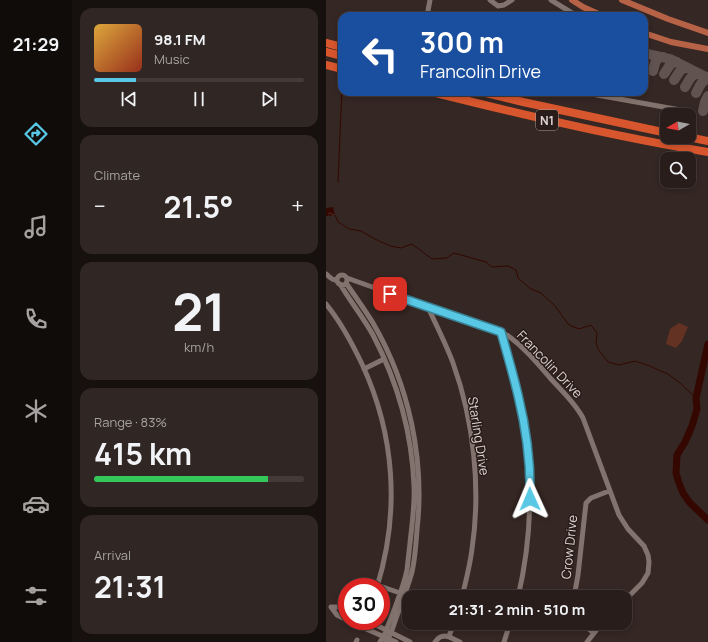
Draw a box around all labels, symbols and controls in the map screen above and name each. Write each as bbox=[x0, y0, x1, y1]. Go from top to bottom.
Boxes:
text: 300 m bbox=[420, 23, 504, 61]
icon: left bbox=[354, 28, 406, 80]
text: 98.1 FM bbox=[154, 29, 206, 50]
text: 21:29 bbox=[13, 32, 59, 56]
text: Music bbox=[154, 50, 190, 68]
text: Francolin Drive bbox=[420, 59, 541, 83]
icon: previous bbox=[118, 88, 140, 110]
icon: pause bbox=[188, 88, 210, 110]
icon: next bbox=[258, 88, 280, 110]
north arrow bbox=[660, 108, 696, 144]
map controls bbox=[660, 108, 696, 188]
road number: N1 bbox=[536, 110, 558, 130]
icon: directions bbox=[22, 120, 50, 148]
button: search bbox=[660, 152, 696, 188]
text: Climate bbox=[94, 166, 140, 184]
text: 21.5° bbox=[164, 186, 234, 227]
text: − bbox=[94, 191, 106, 221]
text: + bbox=[291, 191, 304, 221]
icon: music bbox=[22, 213, 50, 241]
text: 21 bbox=[172, 276, 226, 347]
pin bbox=[373, 277, 407, 311]
icon: arrive bbox=[379, 283, 401, 305]
icon: phone bbox=[22, 305, 50, 333]
street label: Francolin Drive bbox=[513, 326, 587, 402]
text: km/h bbox=[184, 338, 214, 356]
street label: Starling Drive bbox=[464, 395, 494, 477]
icon: climate bbox=[22, 397, 50, 425]
text: Range · 83% bbox=[94, 413, 167, 431]
text: 415 km bbox=[94, 433, 192, 474]
position arrow bbox=[509, 478, 551, 520]
icon: car bbox=[22, 490, 50, 518]
street label: Crow Drive bbox=[557, 514, 581, 580]
text: Arrival bbox=[94, 546, 131, 564]
text: 21:31 bbox=[94, 566, 166, 607]
speed limit sign: 30 bbox=[338, 578, 390, 630]
icon: filters bbox=[22, 582, 50, 610]
text: 21:31 · 2 min · 510 m bbox=[449, 599, 585, 620]

